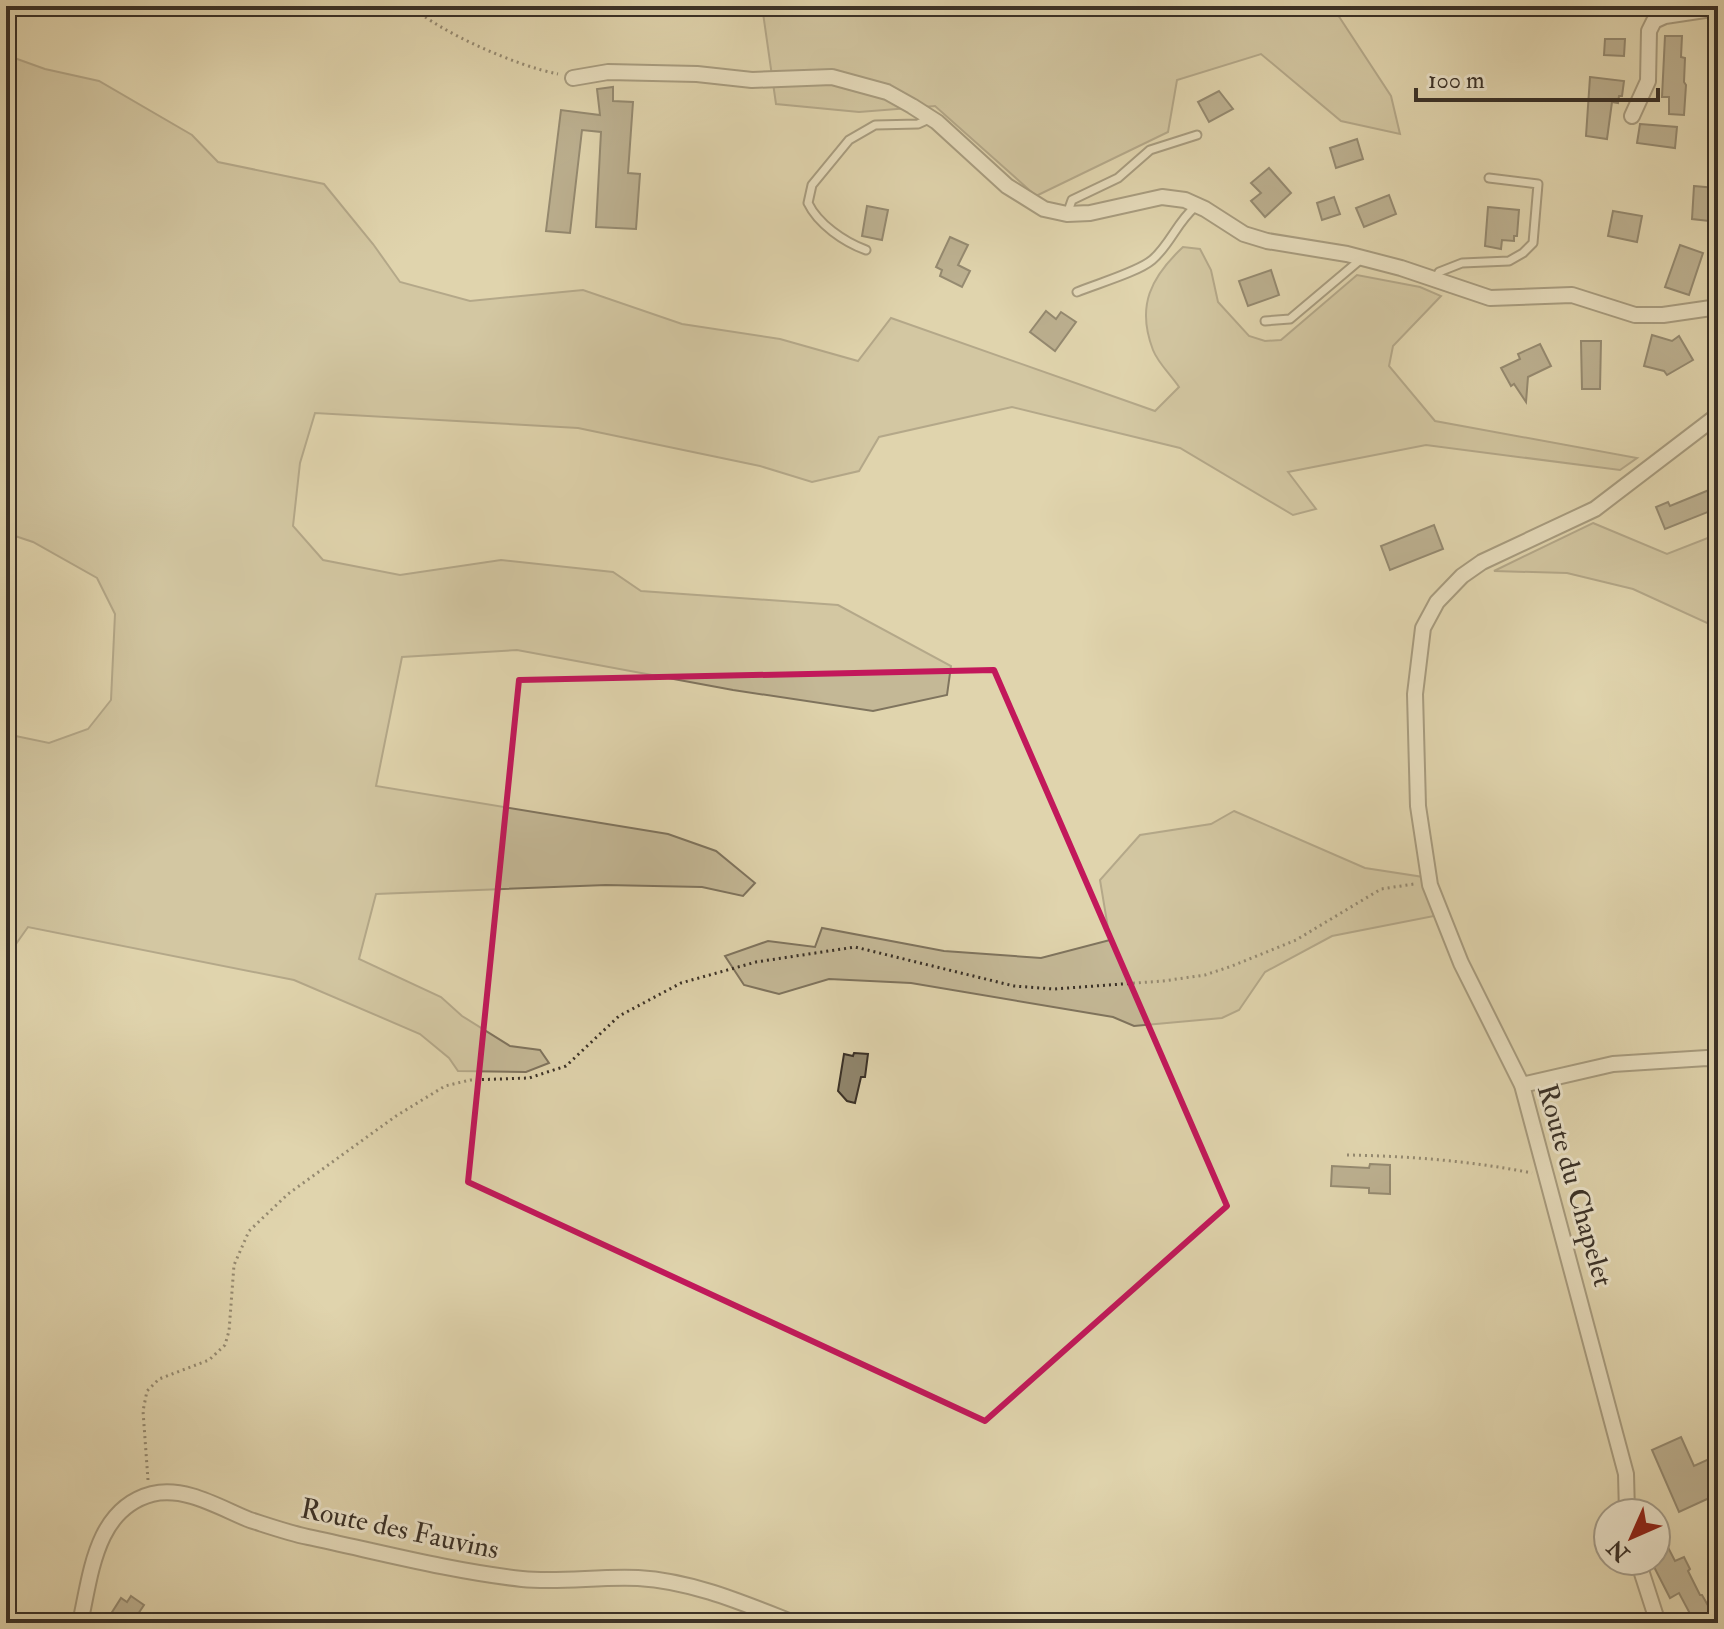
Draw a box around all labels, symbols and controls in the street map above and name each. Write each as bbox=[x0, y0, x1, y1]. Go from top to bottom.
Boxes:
scale bar bbox=[1416, 52, 1658, 102]
text: 100 m bbox=[1428, 65, 1485, 96]
street label: Route du Chapelet bbox=[1529, 1080, 1620, 1291]
street label: Route des Fauvins bbox=[297, 1491, 502, 1568]
north arrow bbox=[1592, 1497, 1672, 1577]
text: N bbox=[1601, 1533, 1636, 1568]

